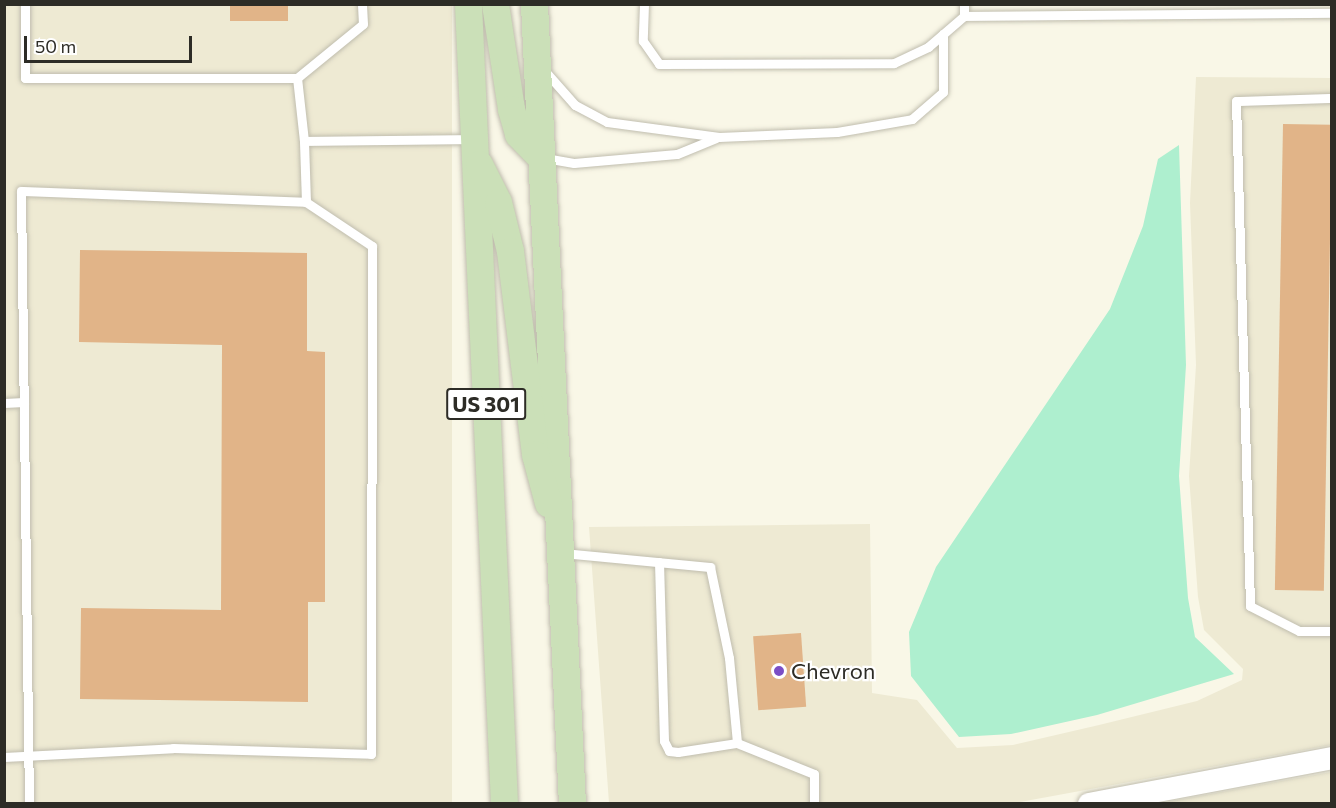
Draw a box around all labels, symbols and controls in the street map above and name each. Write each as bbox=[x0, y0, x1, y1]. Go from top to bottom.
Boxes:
scale bar bbox=[27, 24, 195, 62]
text: 50 m bbox=[35, 35, 76, 57]
road number: US 301 bbox=[446, 386, 526, 422]
place label: Chevron bbox=[791, 658, 875, 684]
marker: Chevron bbox=[772, 664, 786, 678]

